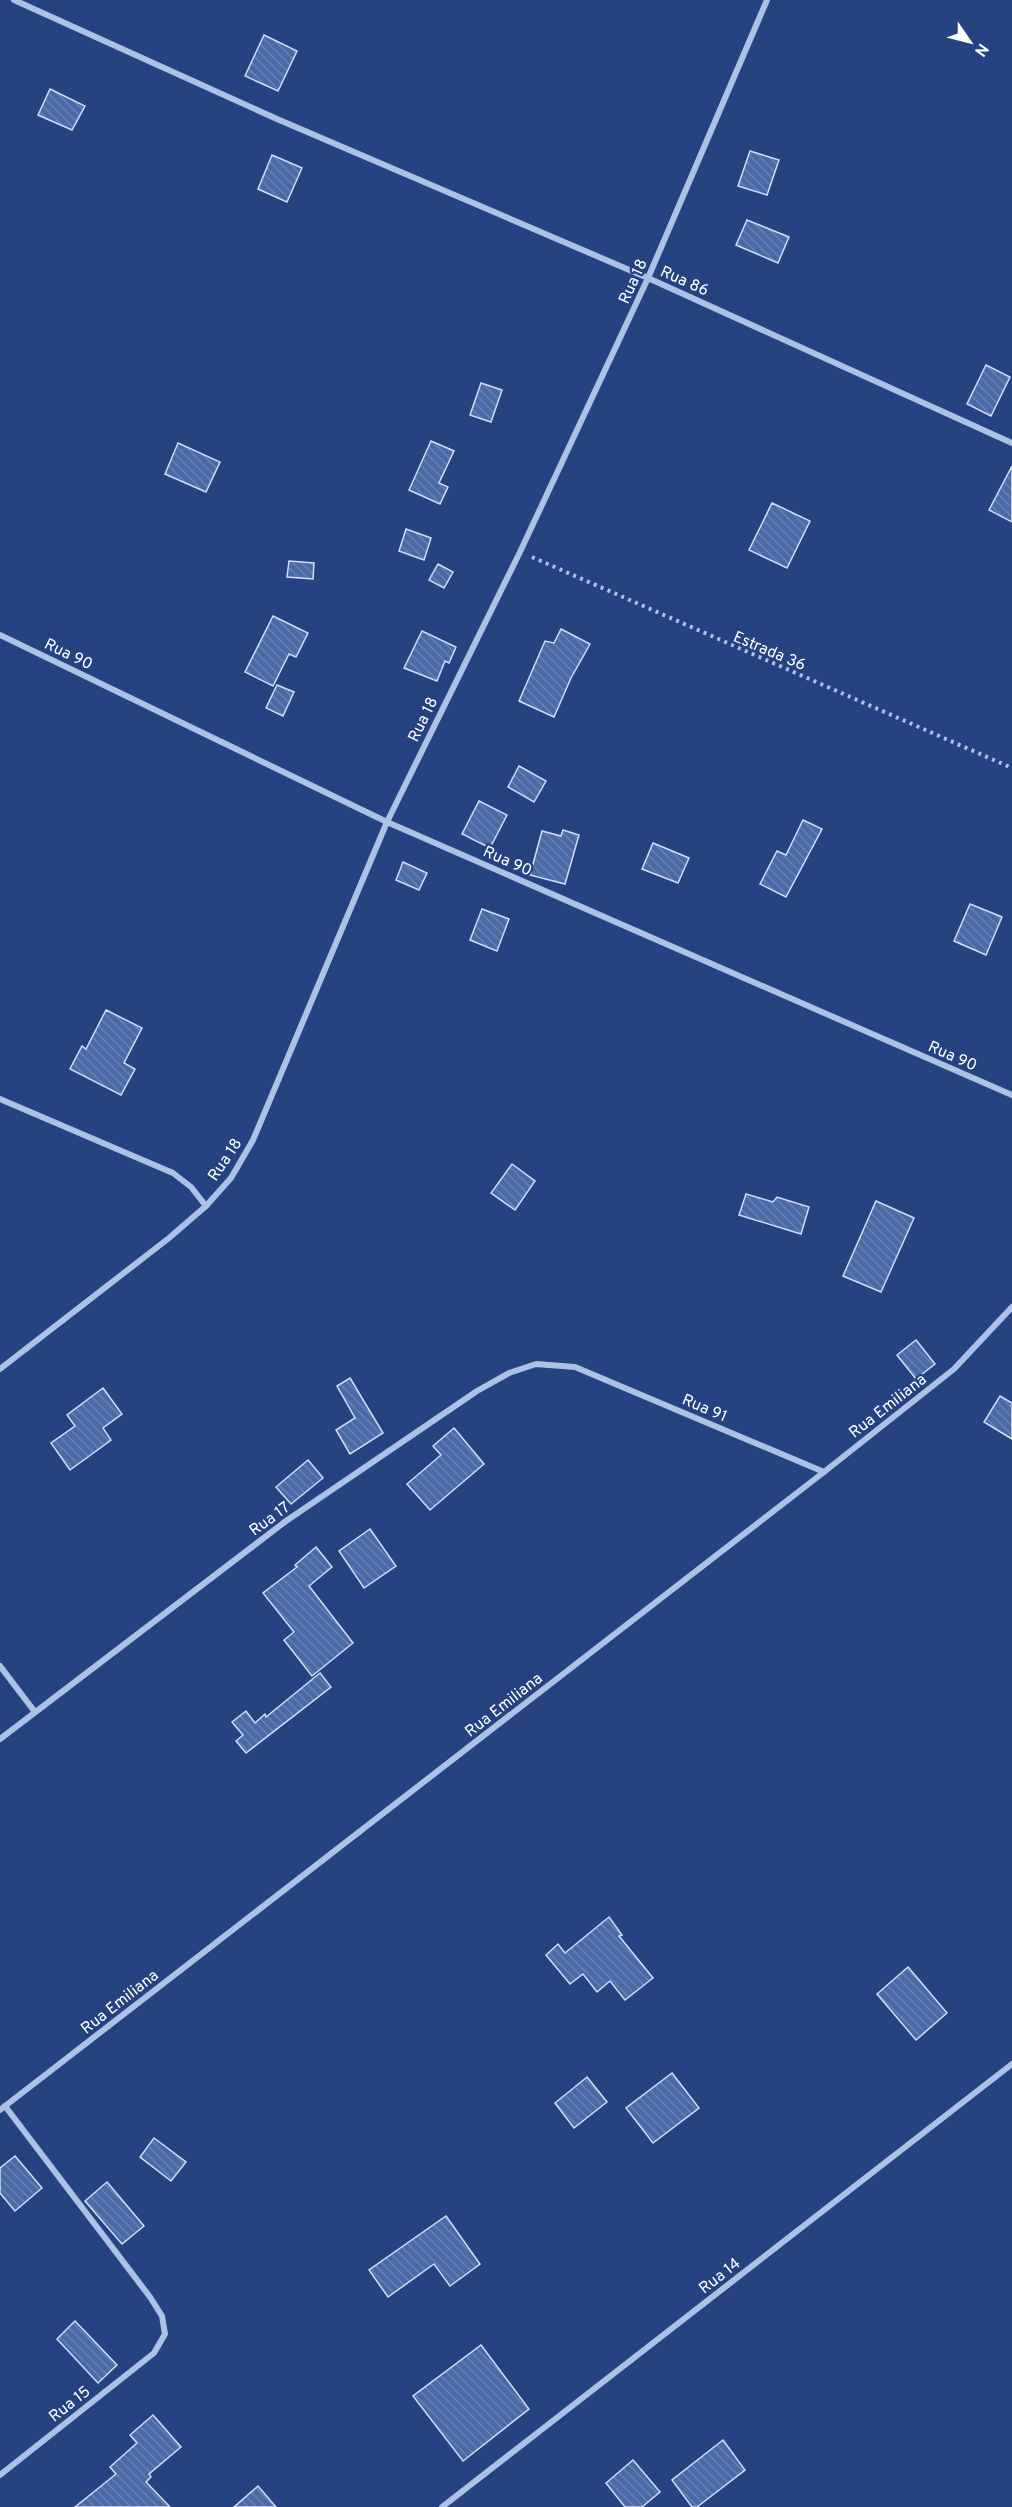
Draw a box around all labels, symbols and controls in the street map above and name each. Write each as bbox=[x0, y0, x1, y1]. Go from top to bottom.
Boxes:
north arrow bbox=[940, 12, 1000, 72]
text: N bbox=[969, 39, 992, 60]
street label: Rua 18 bbox=[615, 256, 653, 308]
street label: Rua 86 bbox=[657, 262, 712, 301]
street label: Estrada 36 bbox=[730, 628, 809, 676]
street label: Rua 90 bbox=[41, 635, 96, 675]
street label: Rua 18 bbox=[404, 694, 443, 746]
street label: Rua 90 bbox=[480, 842, 535, 881]
street label: Rua 90 bbox=[925, 1037, 980, 1076]
street label: Rua 18 bbox=[204, 1135, 247, 1185]
street label: Rua Emiliana bbox=[845, 1370, 931, 1443]
street label: Rua 91 bbox=[679, 1390, 730, 1427]
street label: Rua 17 bbox=[246, 1498, 295, 1541]
street label: Rua Emiliana bbox=[461, 1669, 547, 1742]
street label: Rua Emiliana bbox=[77, 1966, 163, 2039]
street label: Rua 14 bbox=[695, 2254, 745, 2299]
street label: Rua 15 bbox=[45, 2382, 95, 2427]

